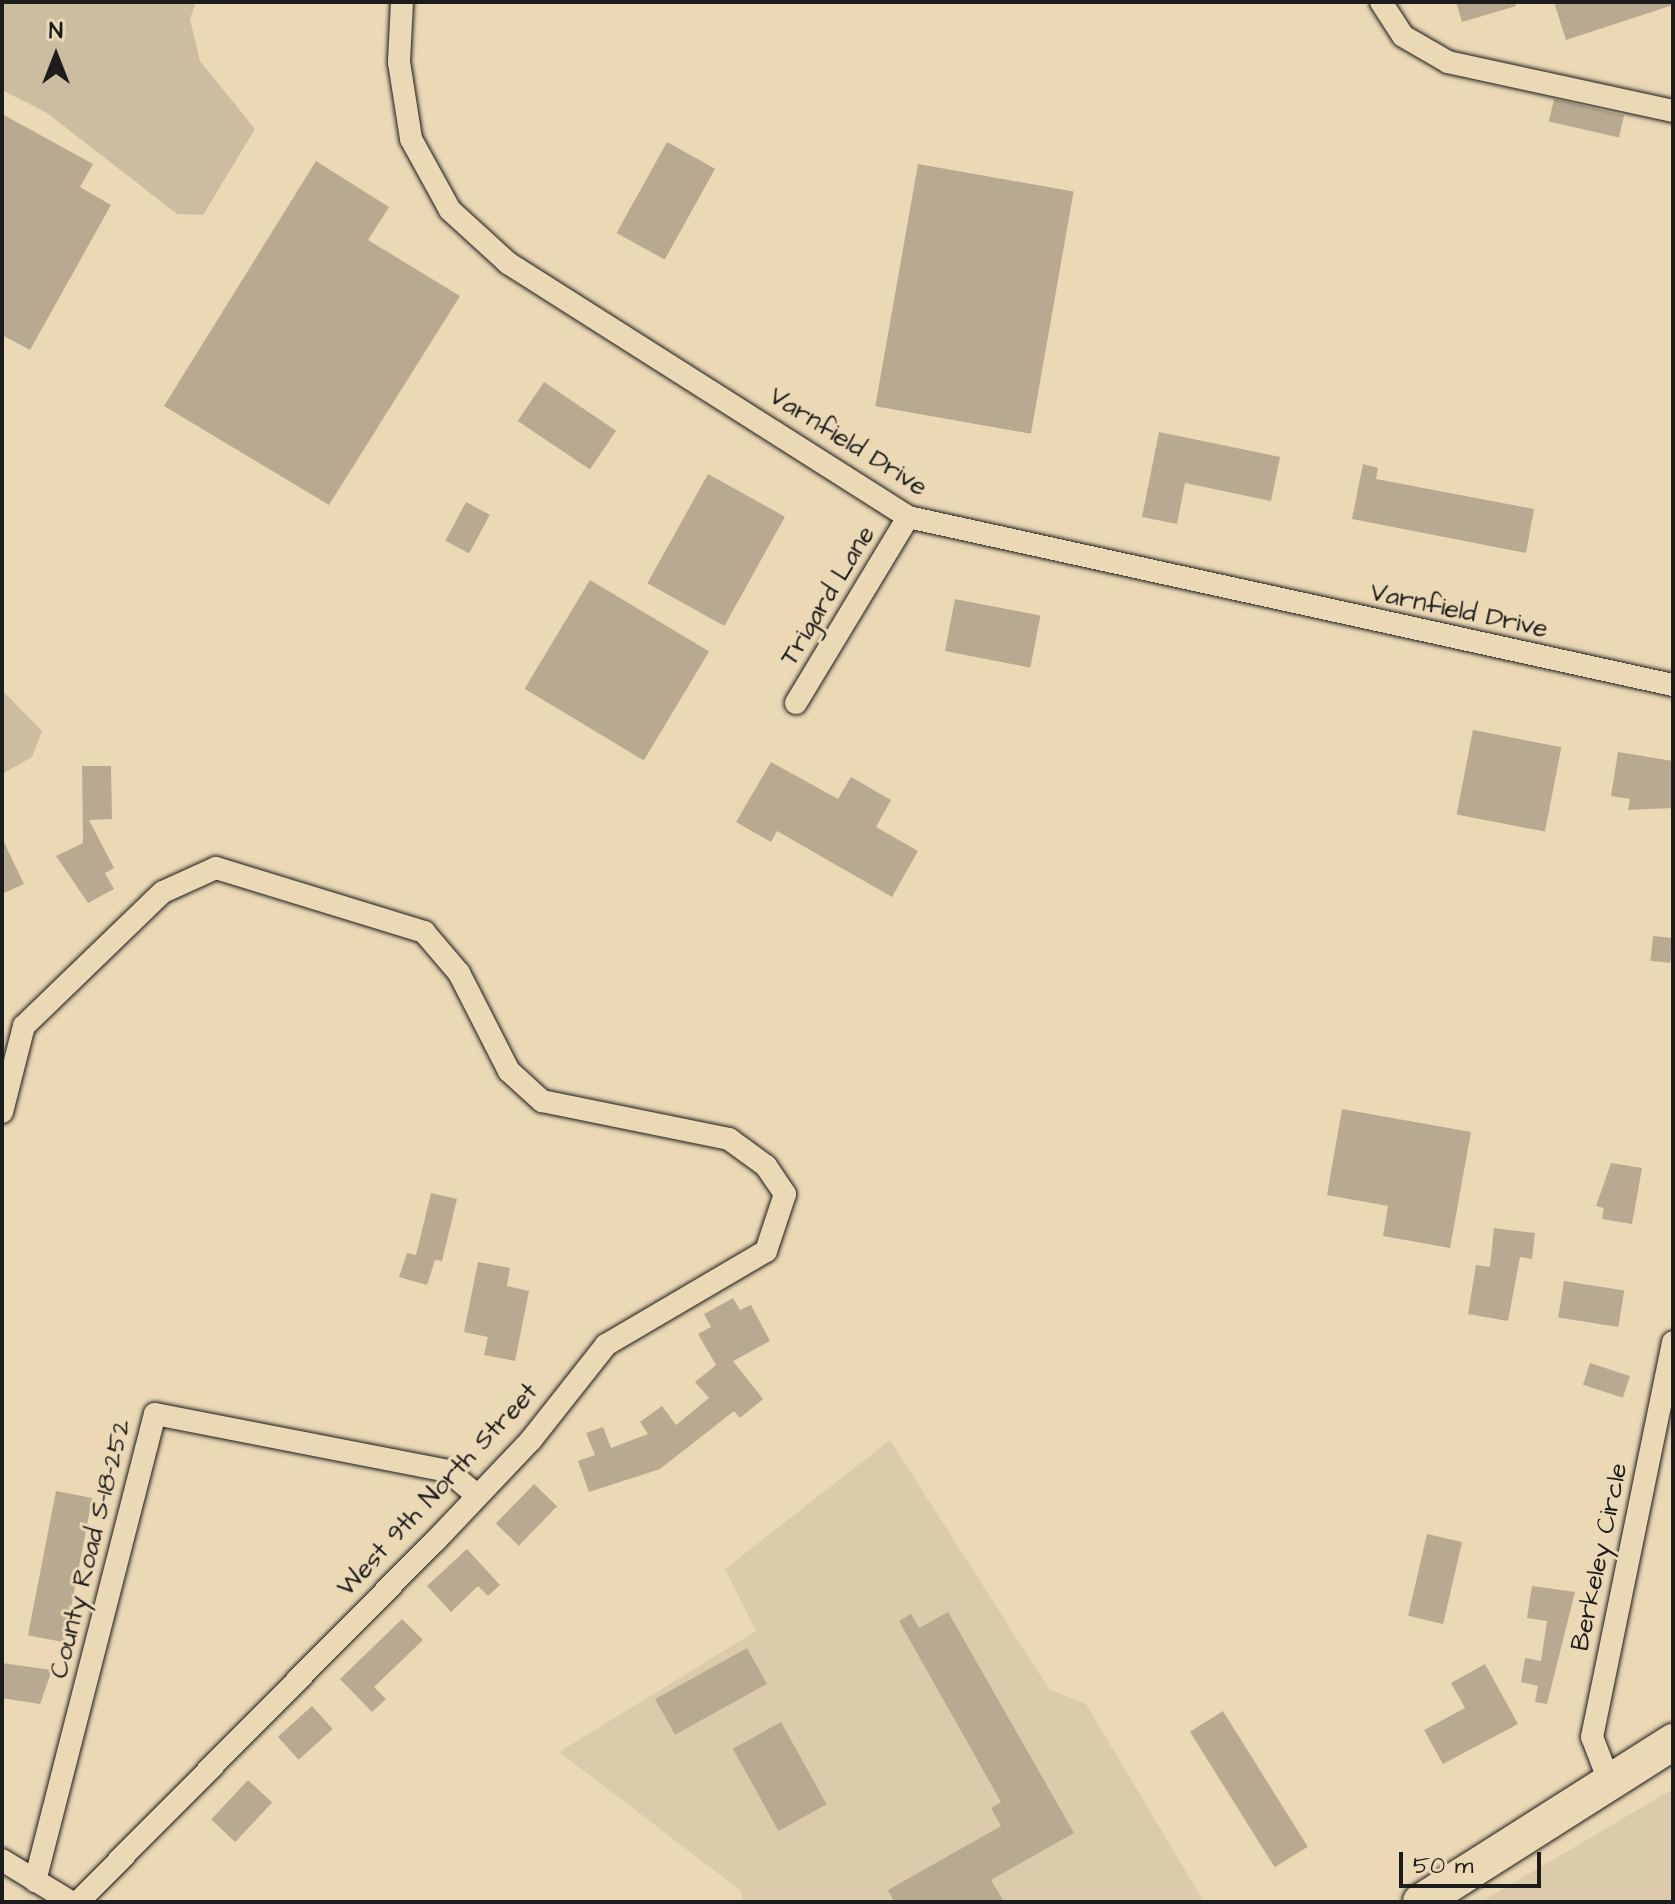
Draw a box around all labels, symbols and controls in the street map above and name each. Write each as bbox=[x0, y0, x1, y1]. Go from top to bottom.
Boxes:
north arrow bbox=[16, 16, 96, 96]
text: N bbox=[49, 16, 63, 47]
street label: Varnfield Drive bbox=[763, 381, 933, 503]
street label: Trigard Lane bbox=[774, 520, 882, 672]
street label: Varnfield Drive bbox=[1367, 577, 1551, 645]
street label: West 9th North Street bbox=[331, 1377, 545, 1603]
street label: County Road S-18-252 bbox=[44, 1416, 138, 1682]
street label: Berkeley Circle bbox=[1565, 1460, 1635, 1654]
scale bar bbox=[1403, 1836, 1545, 1886]
text: 50 m bbox=[1413, 1849, 1473, 1883]

